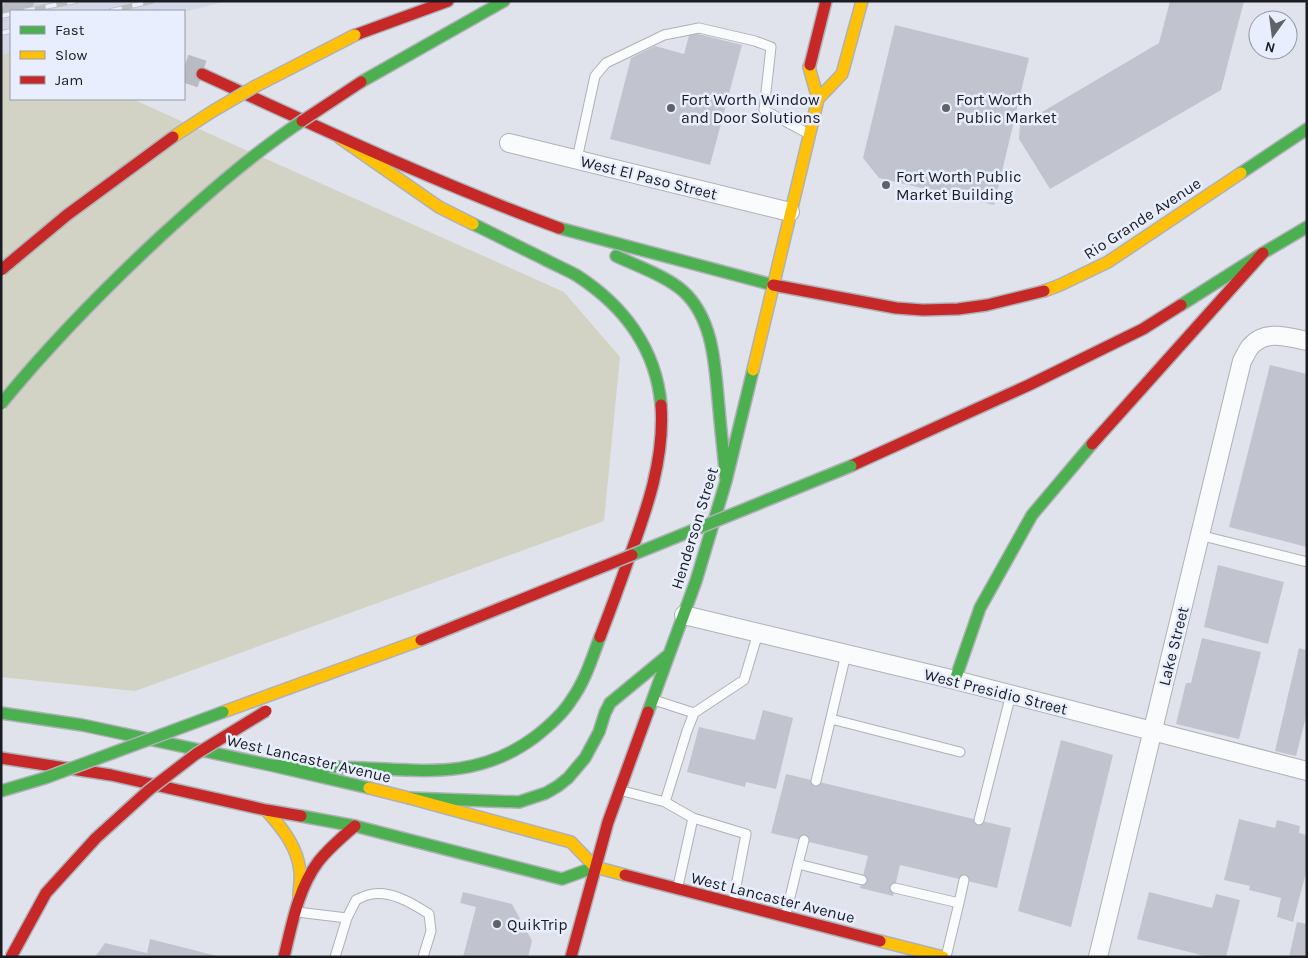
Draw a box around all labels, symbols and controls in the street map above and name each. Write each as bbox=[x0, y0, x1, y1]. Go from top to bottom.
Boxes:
legend bbox=[10, 10, 185, 100]
north arrow bbox=[1248, 10, 1298, 60]
text: Fast bbox=[55, 21, 85, 39]
text: N bbox=[1263, 38, 1277, 57]
text: Slow bbox=[55, 46, 87, 64]
text: Jam bbox=[55, 71, 83, 89]
place label: Fort Worth Window and Door Solutions bbox=[681, 90, 821, 127]
place label: Fort Worth Public Market bbox=[956, 90, 1057, 127]
marker: Fort Worth Window and Door Solutions bbox=[665, 102, 677, 114]
marker: Fort Worth Public Market bbox=[940, 102, 952, 114]
street label: West El Paso Street bbox=[579, 151, 719, 204]
place label: Fort Worth Public Market Building bbox=[896, 167, 1022, 204]
street label: Rio Grande Avenue bbox=[1080, 173, 1204, 263]
marker: Fort Worth Public Market Building bbox=[880, 179, 892, 191]
street label: Henderson Street bbox=[667, 465, 722, 591]
street label: Lake Street bbox=[1154, 604, 1193, 688]
street label: West Presidio Street bbox=[922, 664, 1069, 718]
street label: West Lancaster Avenue bbox=[225, 730, 393, 787]
street label: West Lancaster Avenue bbox=[689, 868, 857, 927]
place label: QuikTrip bbox=[507, 915, 568, 934]
marker: QuikTrip bbox=[491, 918, 503, 930]

